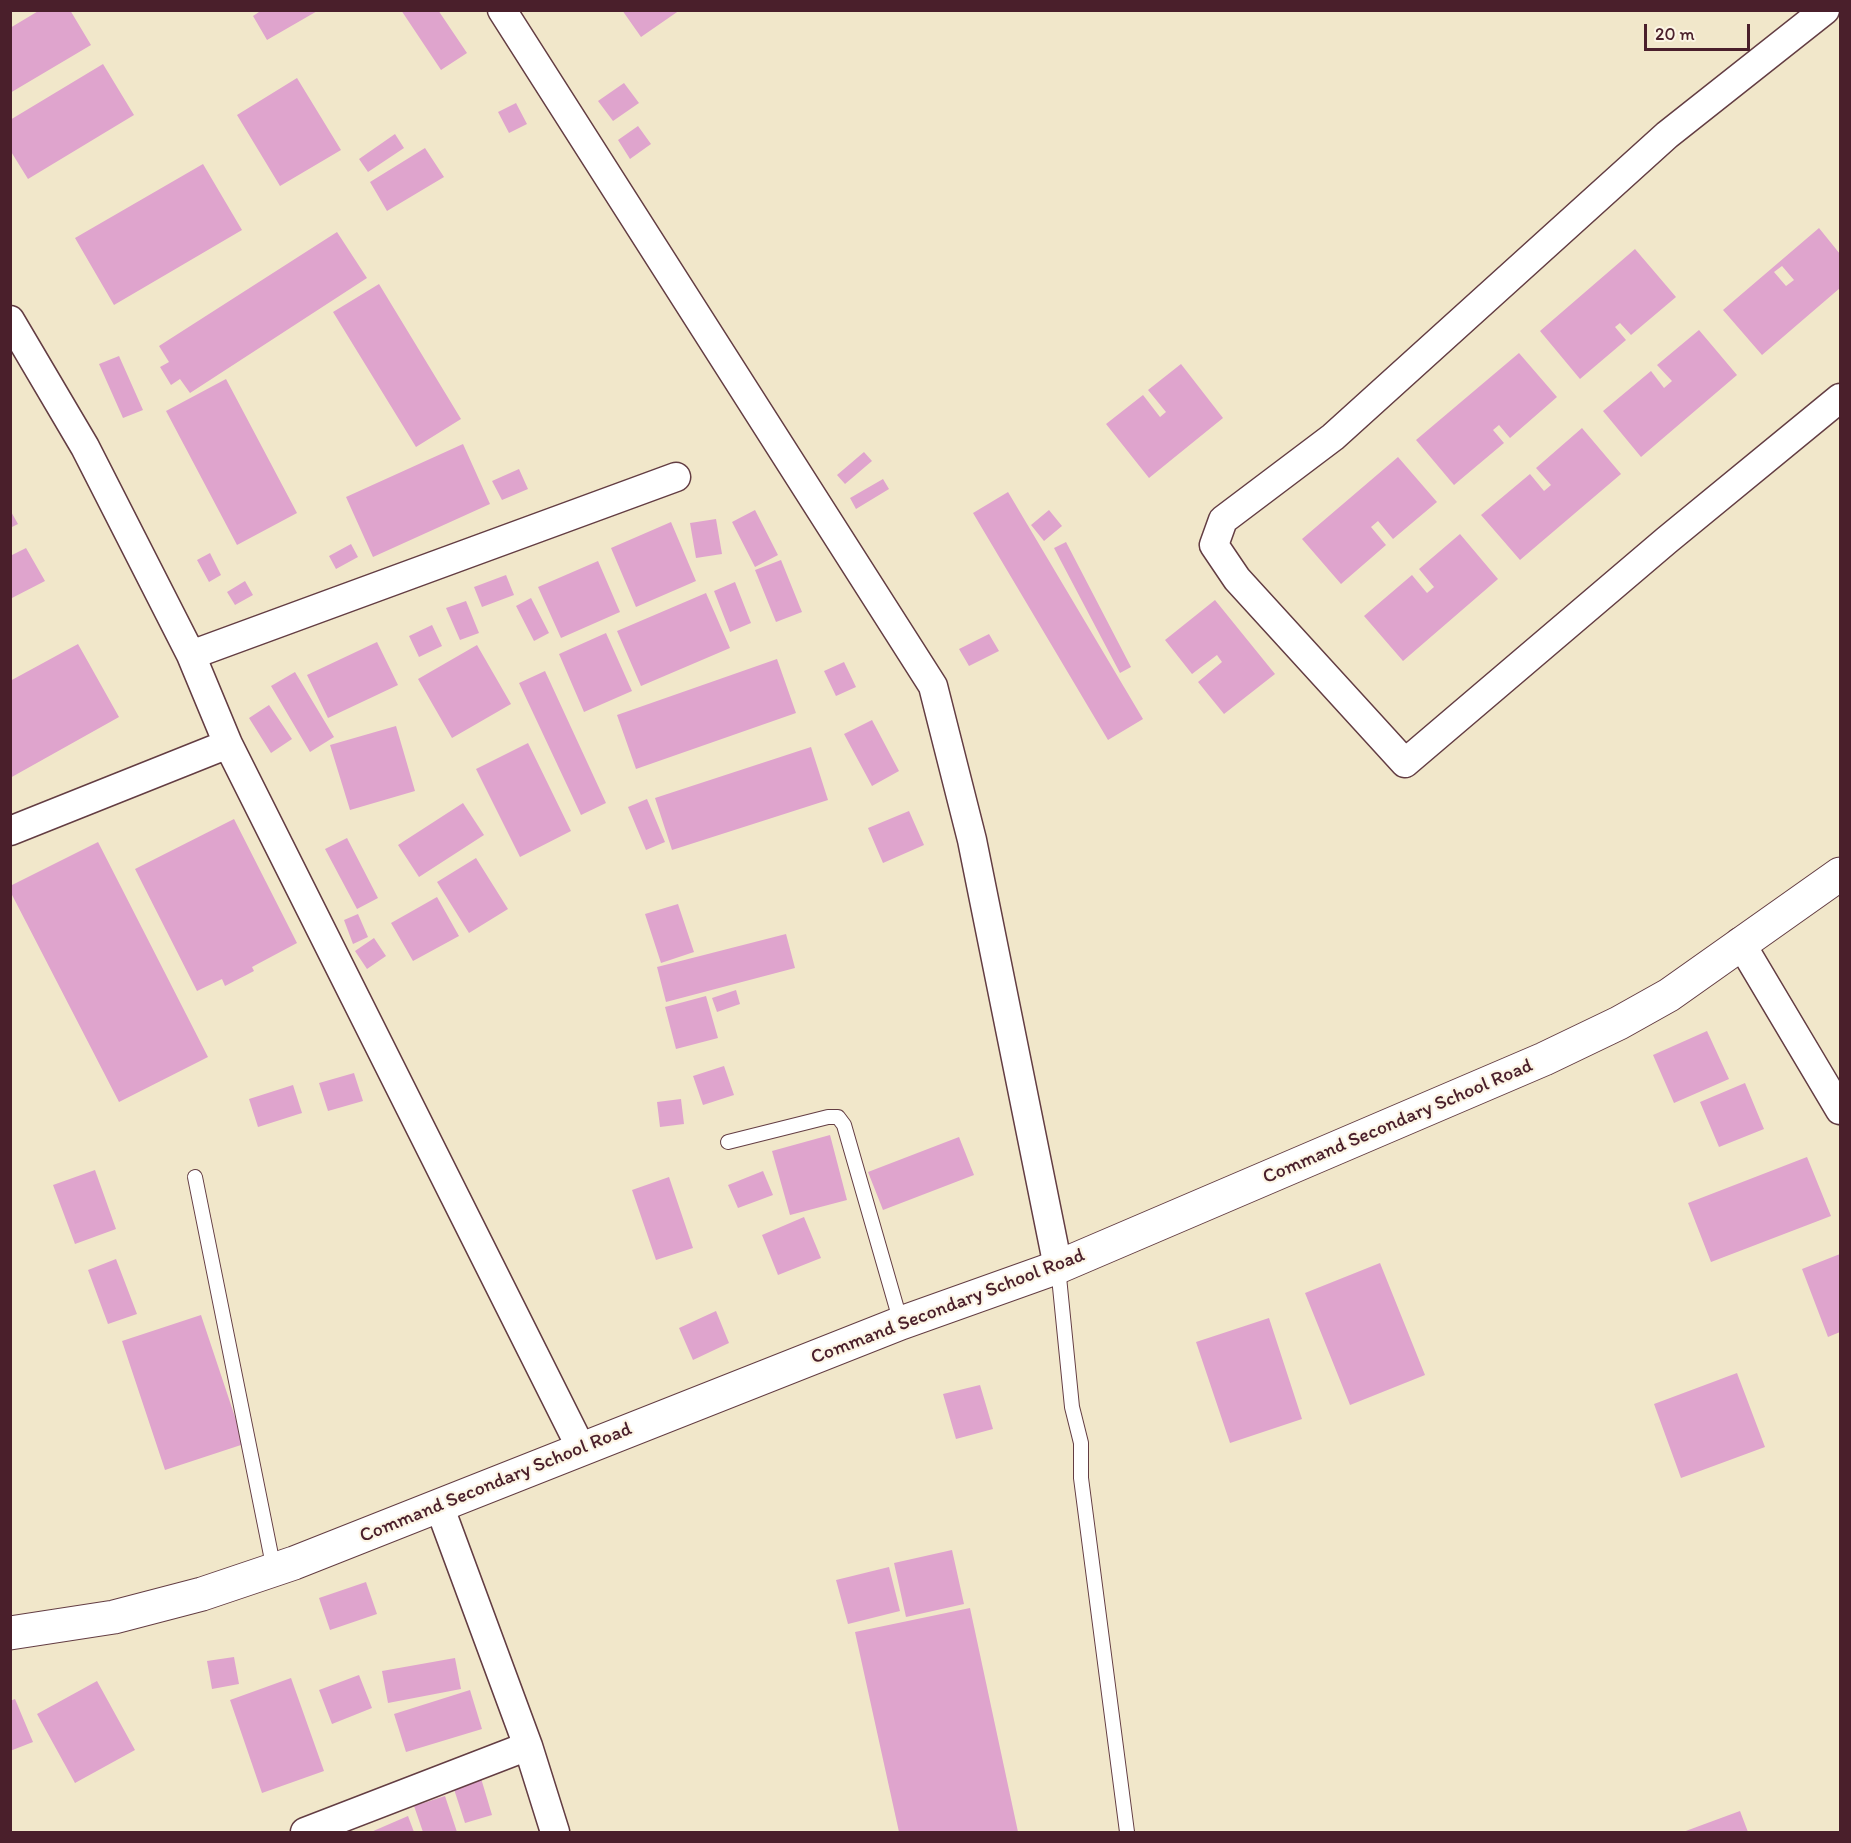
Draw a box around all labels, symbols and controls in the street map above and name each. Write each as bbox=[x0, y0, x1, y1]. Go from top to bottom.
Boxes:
scale bar bbox=[1647, 12, 1754, 50]
text: 20 m bbox=[1655, 23, 1695, 45]
street label: Command Secondary School Road bbox=[1259, 1054, 1537, 1190]
street label: Command Secondary School Road bbox=[808, 1244, 1088, 1370]
street label: Command Secondary School Road bbox=[356, 1417, 636, 1549]

